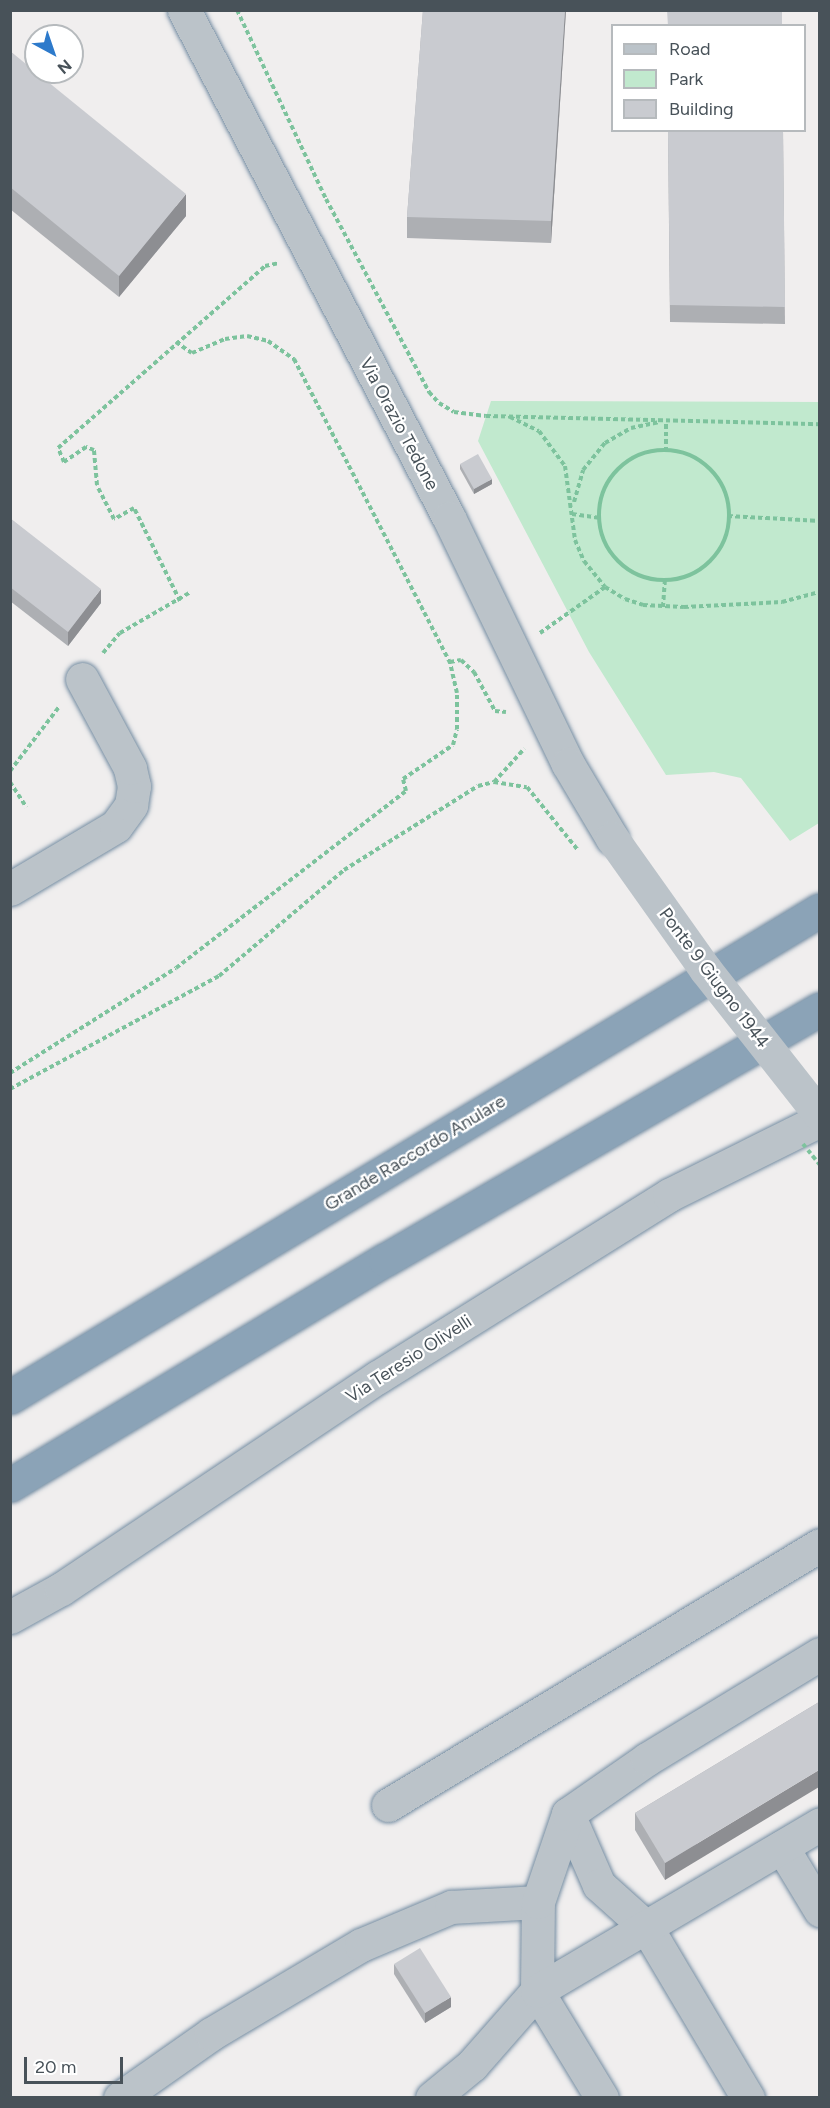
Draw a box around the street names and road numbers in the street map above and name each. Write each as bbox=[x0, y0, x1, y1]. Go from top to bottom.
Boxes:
street label: Via Orazio Tedone bbox=[355, 354, 443, 494]
street label: Ponte 9 Giugno 1944 bbox=[654, 904, 774, 1052]
street label: Grande Raccordo Anulare bbox=[321, 1090, 509, 1216]
street label: Via Teresio Olivelli bbox=[342, 1310, 476, 1408]

